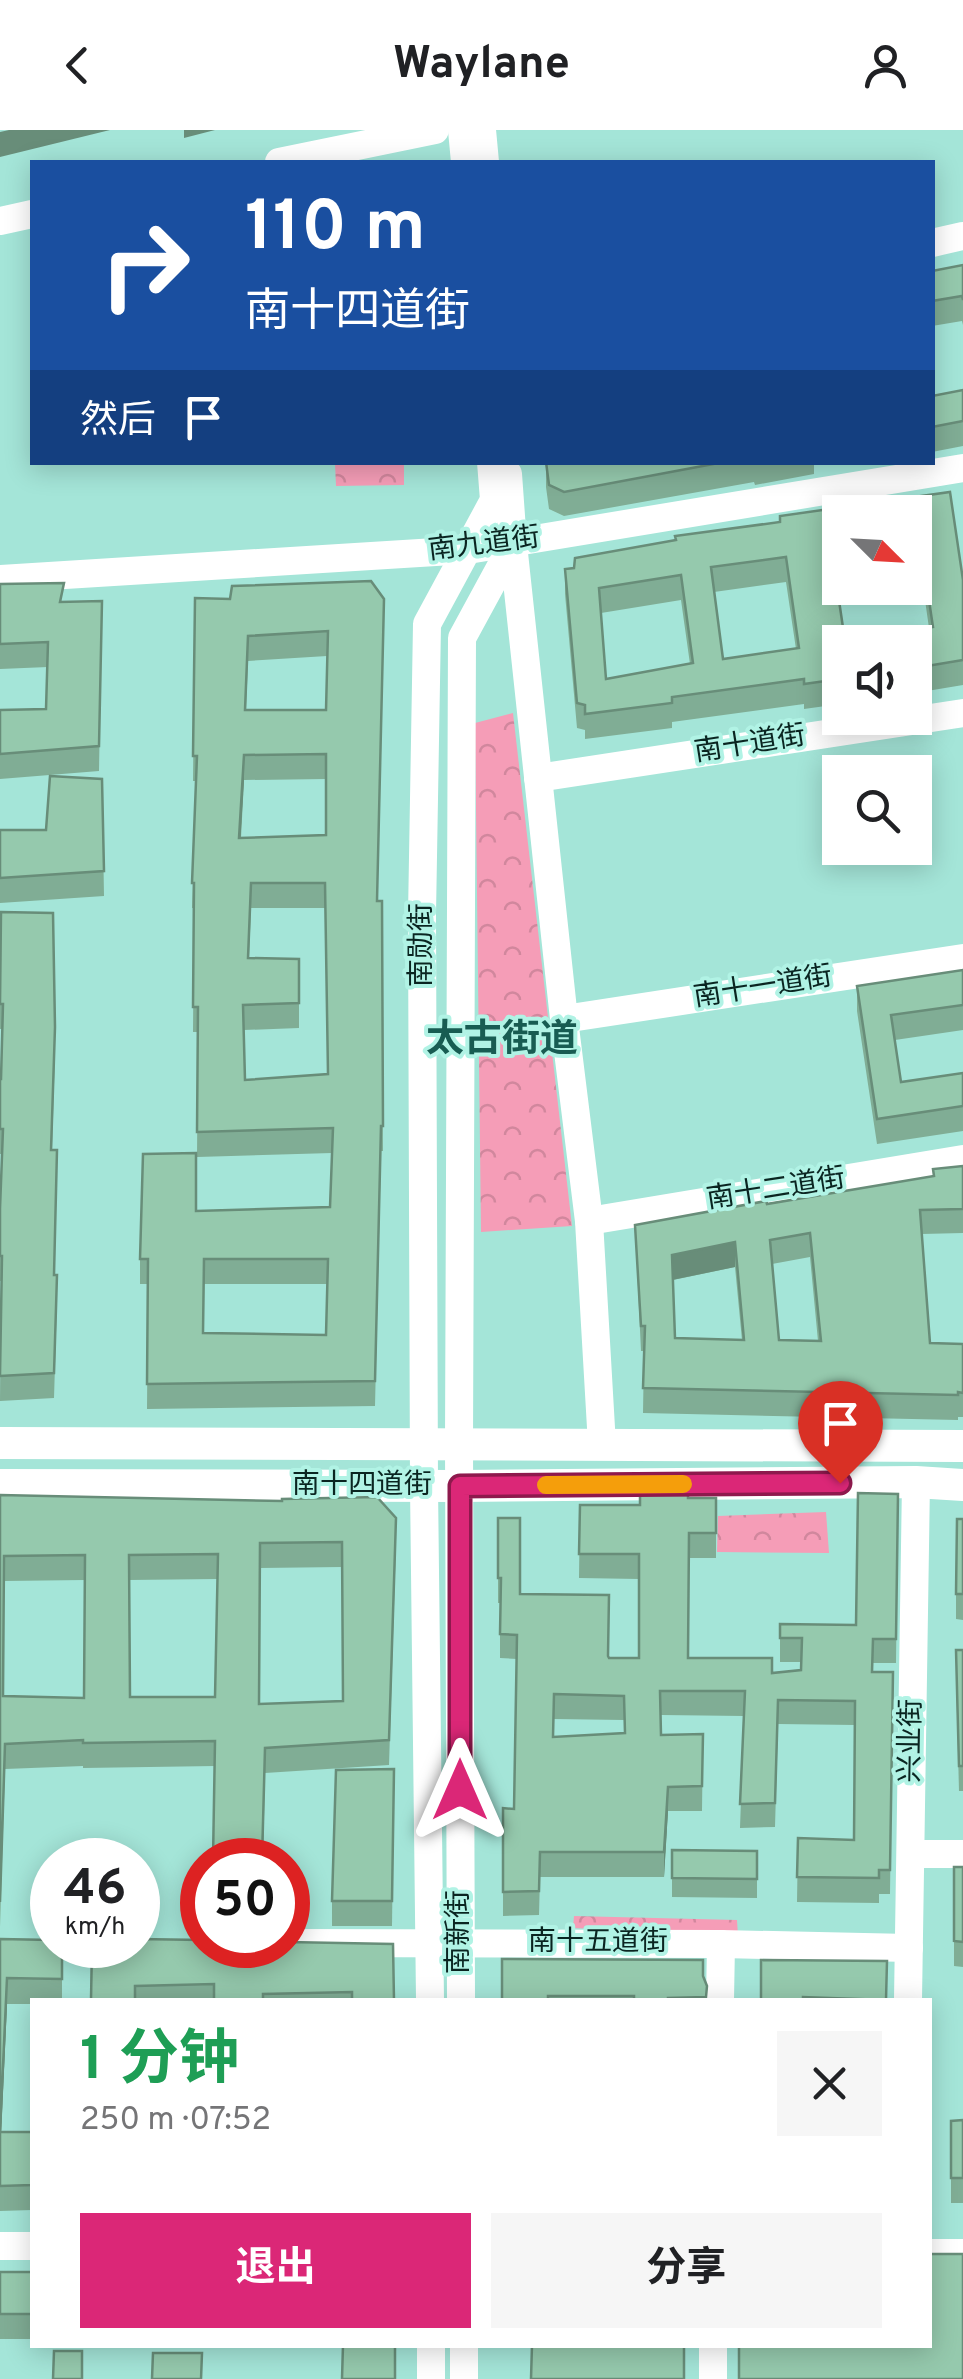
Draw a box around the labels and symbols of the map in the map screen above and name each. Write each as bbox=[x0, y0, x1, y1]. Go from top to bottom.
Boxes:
north arrow bbox=[822, 495, 932, 605]
street label: 南九道街 bbox=[426, 520, 542, 570]
street label: 南十道街 bbox=[692, 718, 808, 772]
street label: 南勋街 bbox=[405, 903, 441, 987]
street label: 南十一道街 bbox=[691, 959, 835, 1017]
district label: 太古街道 bbox=[426, 1017, 578, 1066]
street label: 南十二道街 bbox=[704, 1161, 848, 1219]
pin bbox=[798, 1381, 883, 1484]
street label: 南十四道街 bbox=[292, 1468, 432, 1504]
street label: 兴业街 bbox=[893, 1699, 931, 1783]
position arrow bbox=[408, 1738, 512, 1842]
speed limit sign: 50 bbox=[180, 1838, 310, 1968]
street label: 南新街 bbox=[442, 1890, 478, 1974]
street label: 南十五道街 bbox=[528, 1925, 668, 1961]

